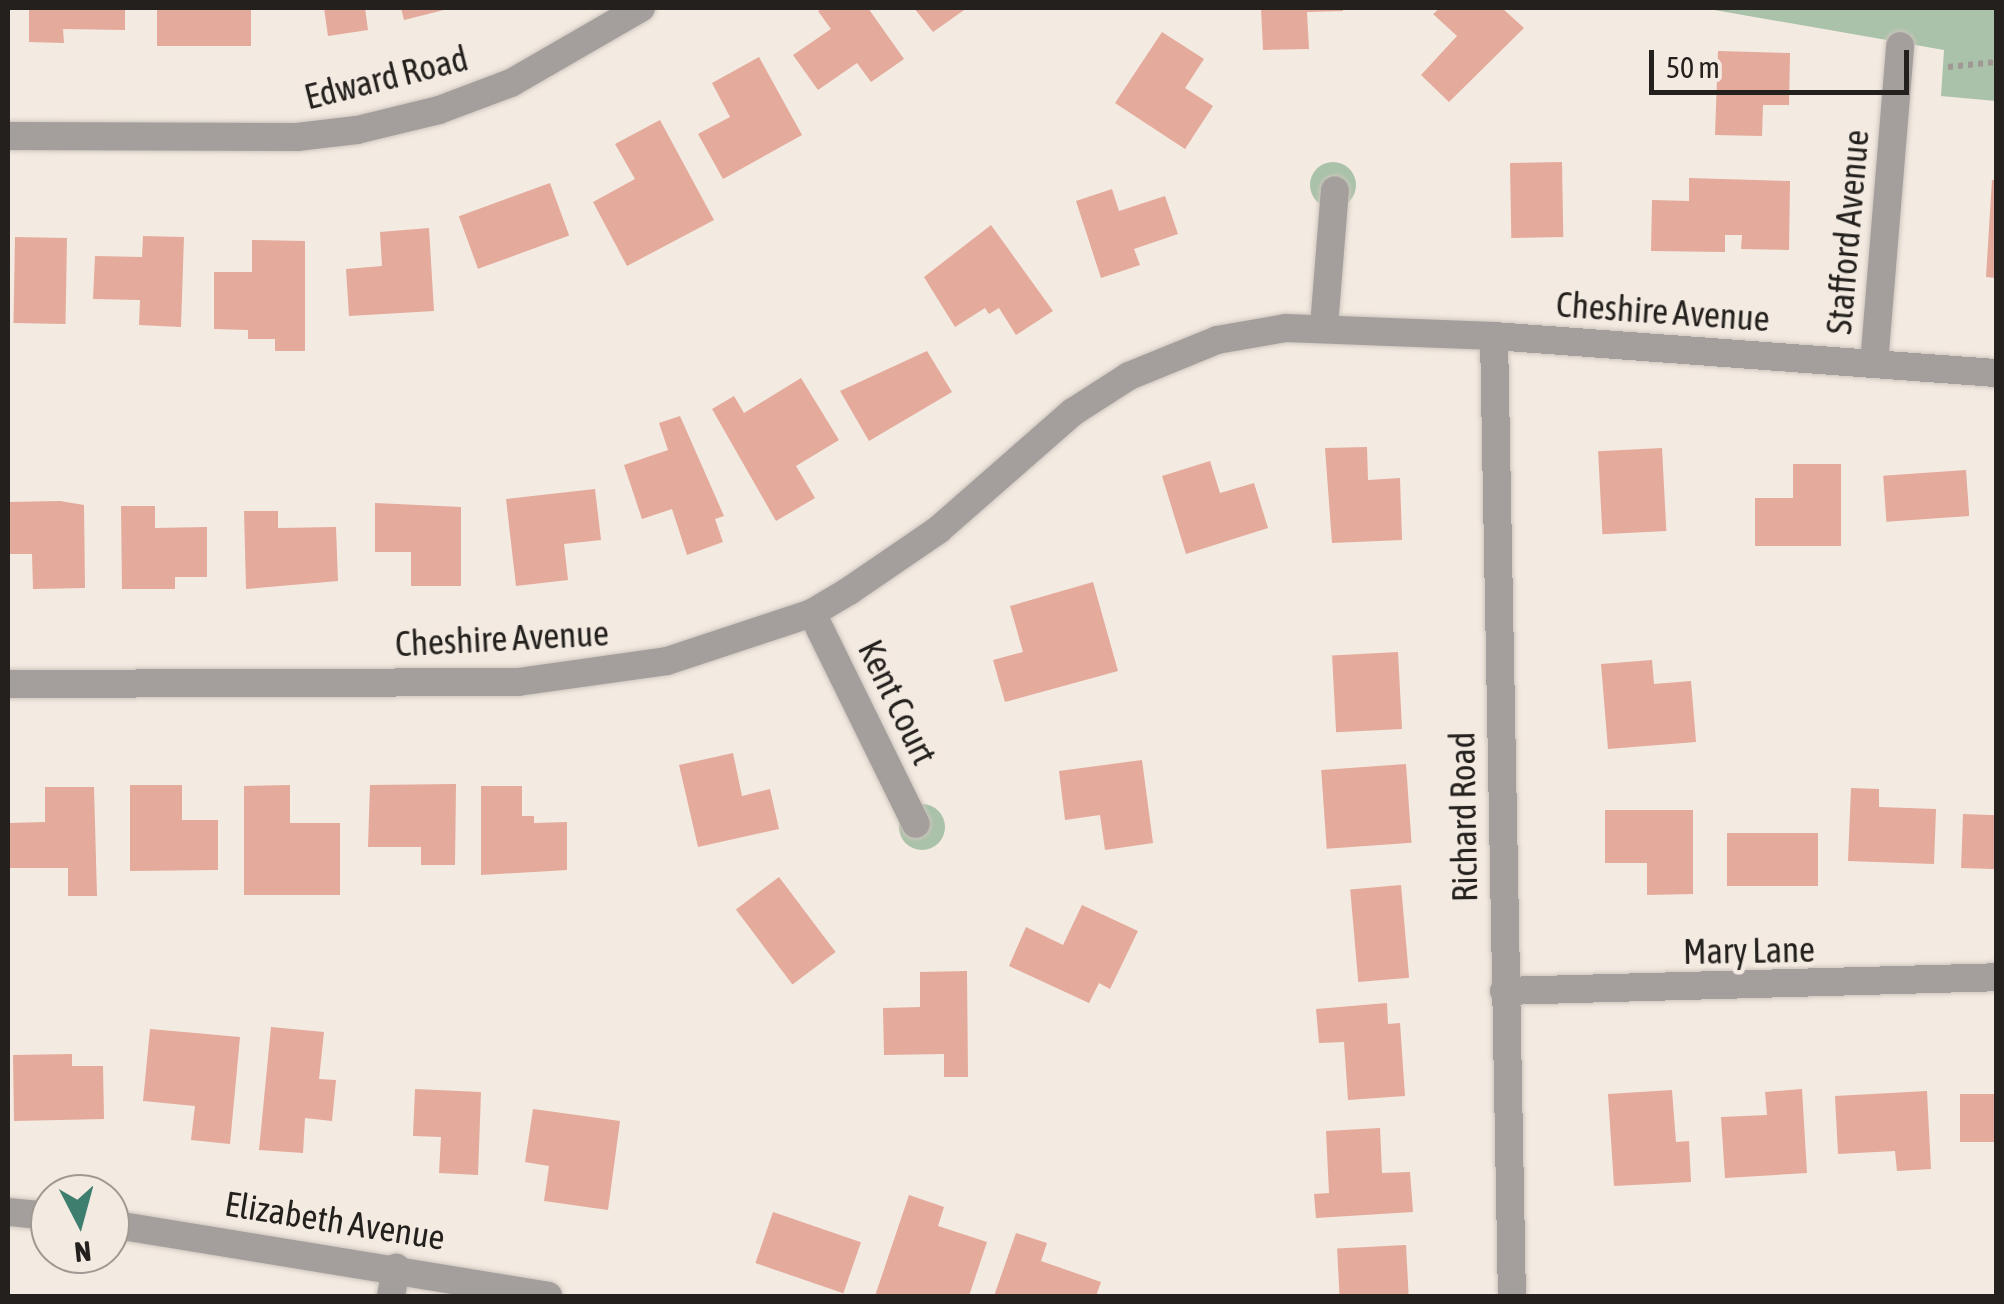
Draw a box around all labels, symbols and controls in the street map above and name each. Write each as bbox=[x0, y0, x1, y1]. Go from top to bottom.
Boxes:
scale bar bbox=[1654, 30, 1914, 92]
street label: Edward Road bbox=[300, 36, 472, 118]
text: 50 m bbox=[1666, 50, 1720, 84]
street label: Stafford Avenue bbox=[1817, 128, 1877, 336]
street label: Cheshire Avenue bbox=[1555, 283, 1771, 339]
street label: Cheshire Avenue bbox=[394, 611, 610, 665]
street label: Kent Court bbox=[850, 633, 946, 771]
street label: Richard Road bbox=[1441, 732, 1485, 902]
street label: Mary Lane bbox=[1683, 928, 1815, 972]
north arrow bbox=[30, 1174, 130, 1274]
street label: Elizabeth Avenue bbox=[222, 1182, 448, 1258]
text: N bbox=[73, 1235, 93, 1269]

